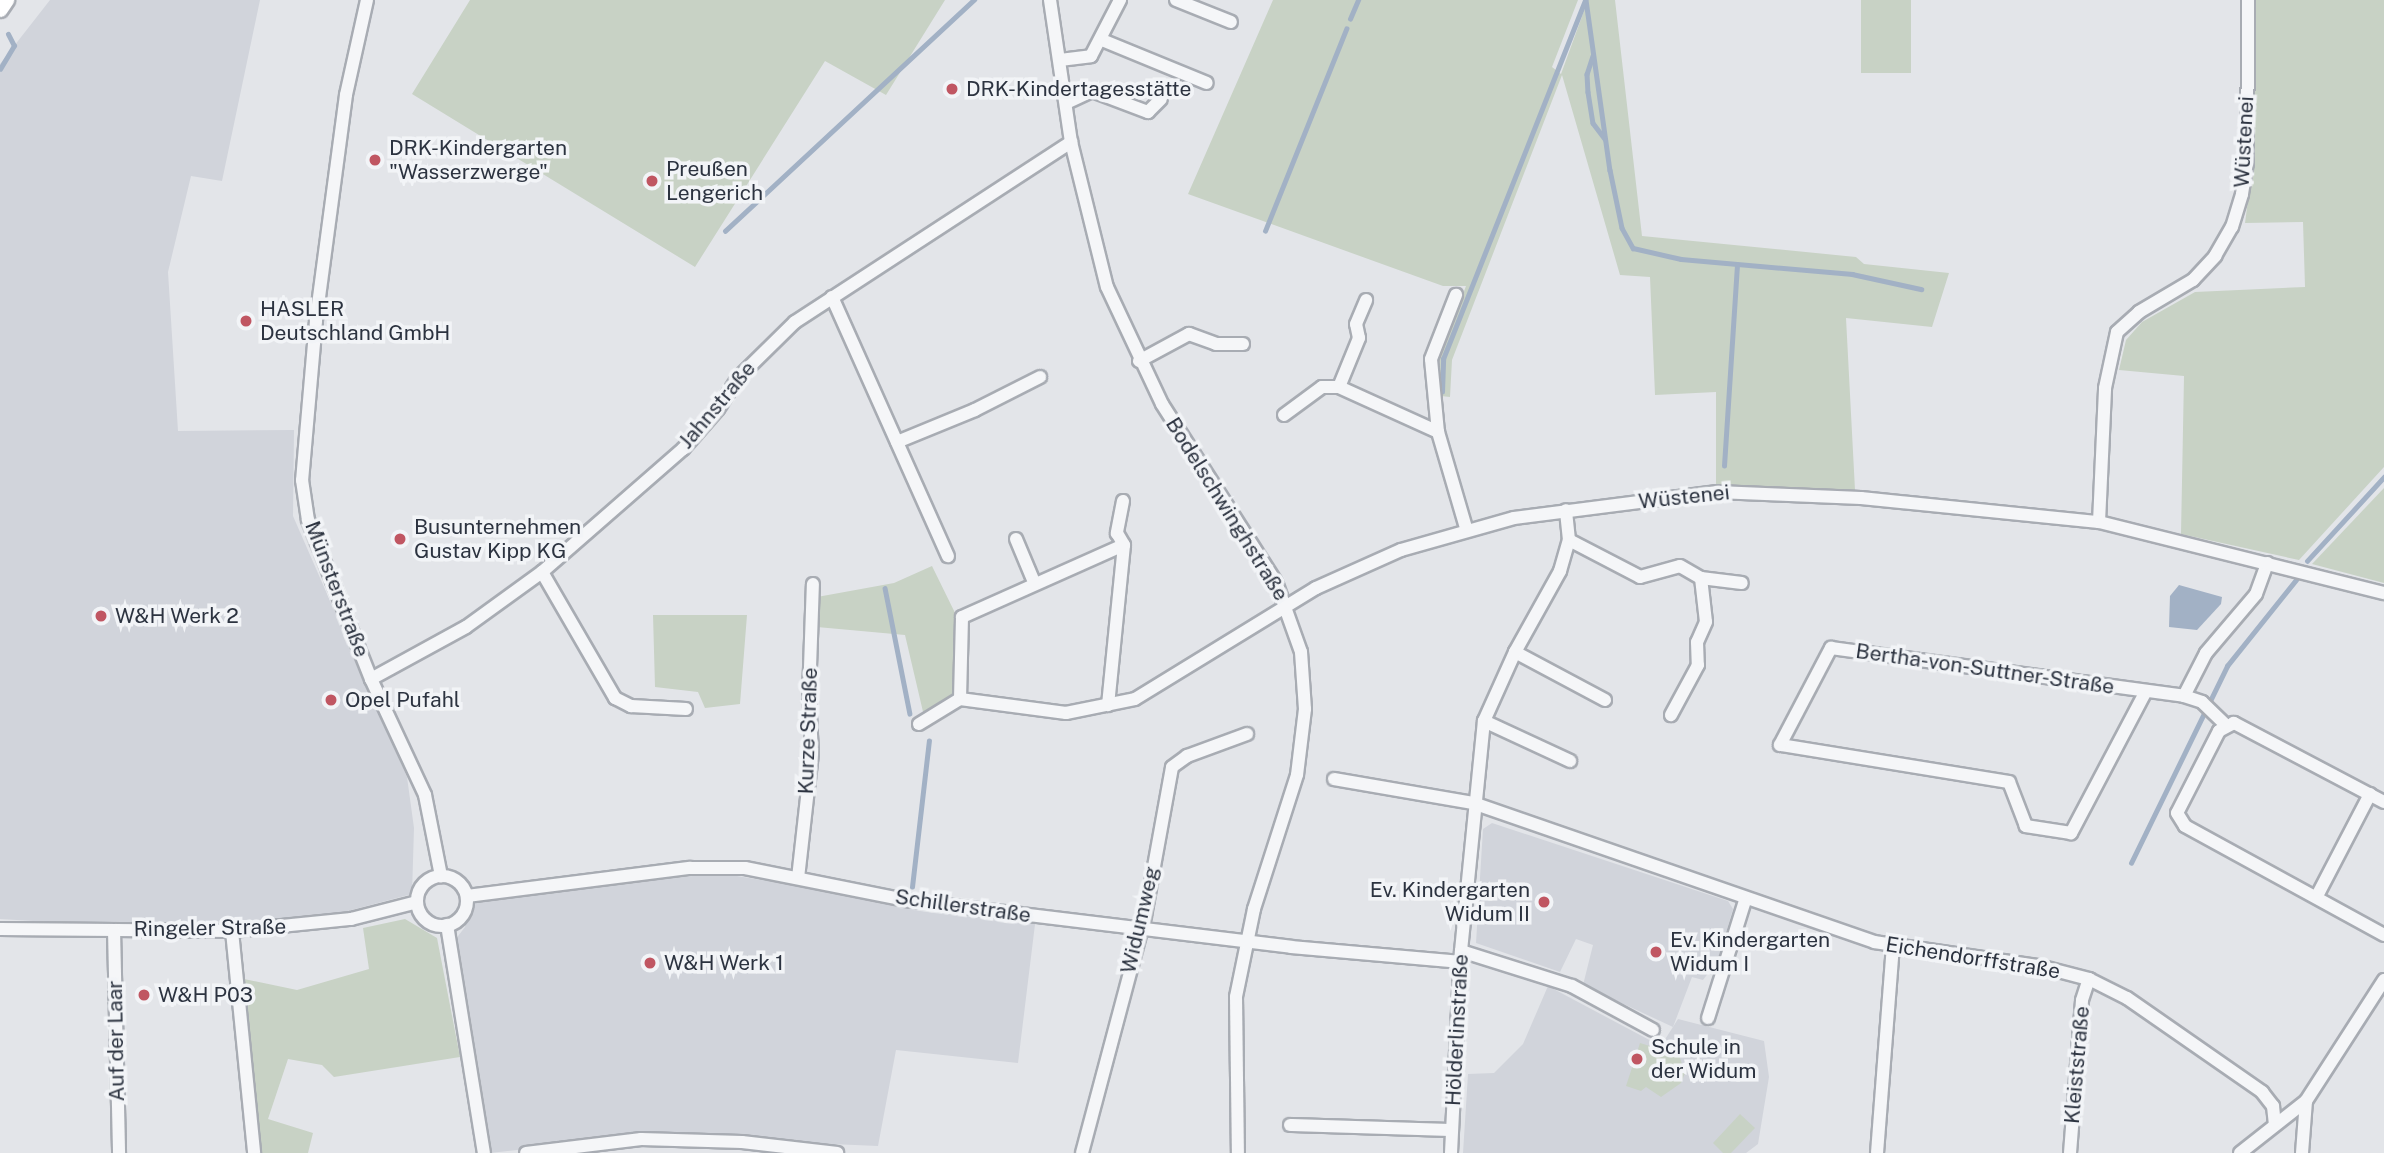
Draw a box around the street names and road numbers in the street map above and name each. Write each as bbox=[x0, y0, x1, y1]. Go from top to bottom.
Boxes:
street label: Wüstenei bbox=[2229, 96, 2259, 188]
street label: Jahnstraße bbox=[673, 356, 761, 454]
street label: Bodelschwinghstraße bbox=[1160, 413, 1294, 605]
street label: Wüstenei bbox=[1637, 480, 1731, 514]
street label: Münsterstraße bbox=[300, 517, 374, 661]
street label: Bertha-von-Suttner-Straße bbox=[1854, 638, 2116, 700]
street label: Kurze Straße bbox=[793, 667, 823, 795]
street label: Widumweg bbox=[1115, 864, 1165, 976]
street label: Schillerstraße bbox=[893, 884, 1033, 928]
street label: Ringeler Straße bbox=[133, 914, 287, 942]
street label: Eichendorffstraße bbox=[1884, 932, 2062, 984]
street label: Hölderlinstraße bbox=[1440, 953, 1474, 1107]
street label: Auf der Laar bbox=[102, 980, 130, 1102]
street label: Kleiststraße bbox=[2059, 1005, 2095, 1125]

